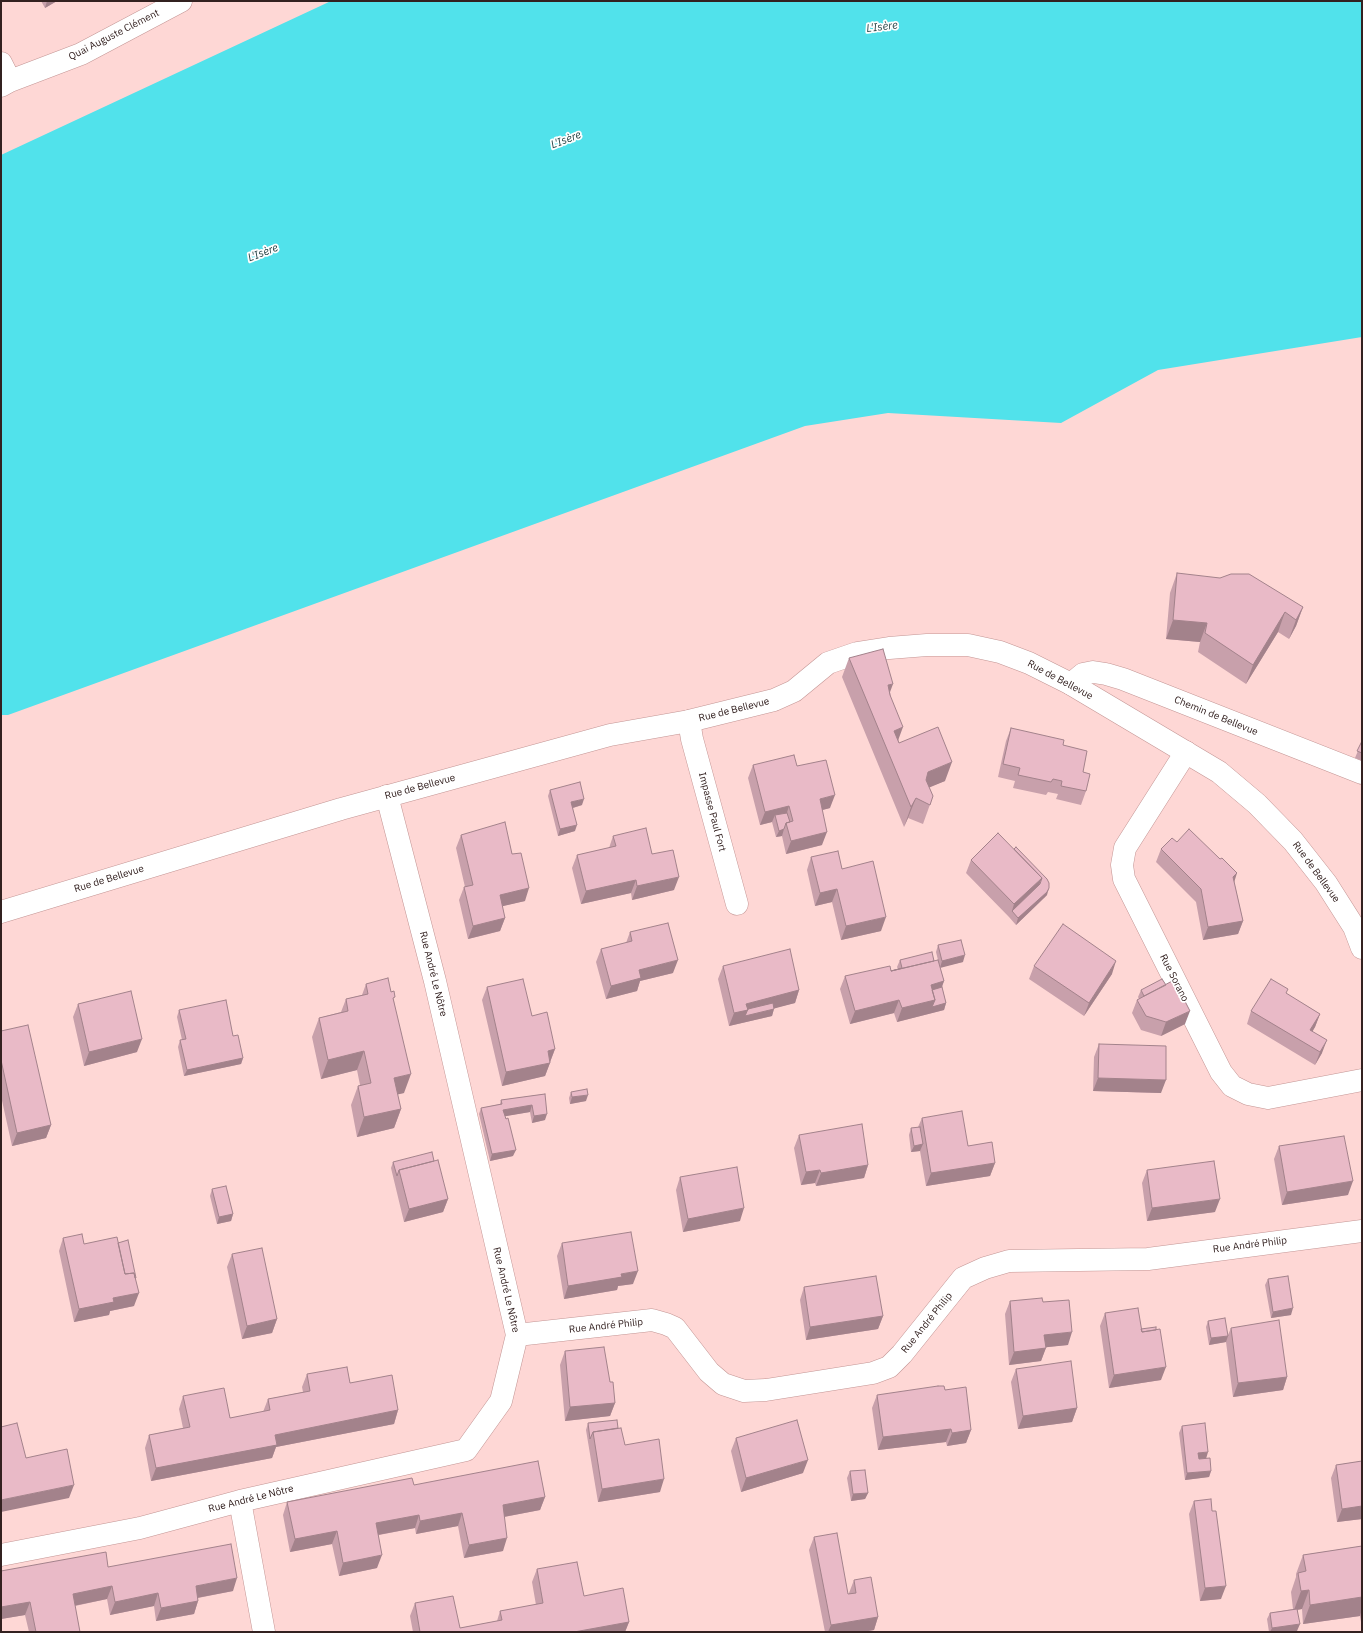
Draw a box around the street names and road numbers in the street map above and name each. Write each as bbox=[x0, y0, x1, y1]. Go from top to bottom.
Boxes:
street label: Quai Auguste Clément bbox=[67, 7, 161, 63]
street label: Rue de Bellevue bbox=[1025, 658, 1095, 702]
street label: Chemin de Bellevue bbox=[1172, 694, 1260, 738]
street label: Rue de Bellevue bbox=[697, 695, 771, 725]
street label: Impasse Paul Fort bbox=[696, 771, 728, 853]
street label: Rue de Bellevue bbox=[383, 772, 457, 802]
street label: Rue de Bellevue bbox=[1290, 839, 1342, 905]
street label: Rue de Bellevue bbox=[73, 863, 145, 895]
street label: Rue André Le Nôtre bbox=[417, 930, 449, 1018]
street label: Rue Sorano bbox=[1157, 952, 1191, 1004]
street label: Rue André Philip bbox=[1212, 1235, 1288, 1255]
street label: Rue André Le Nôtre bbox=[490, 1246, 522, 1334]
street label: Rue André Philip bbox=[899, 1290, 955, 1356]
street label: Rue André Philip bbox=[568, 1316, 644, 1336]
street label: Rue André Le Nôtre bbox=[207, 1483, 295, 1515]

